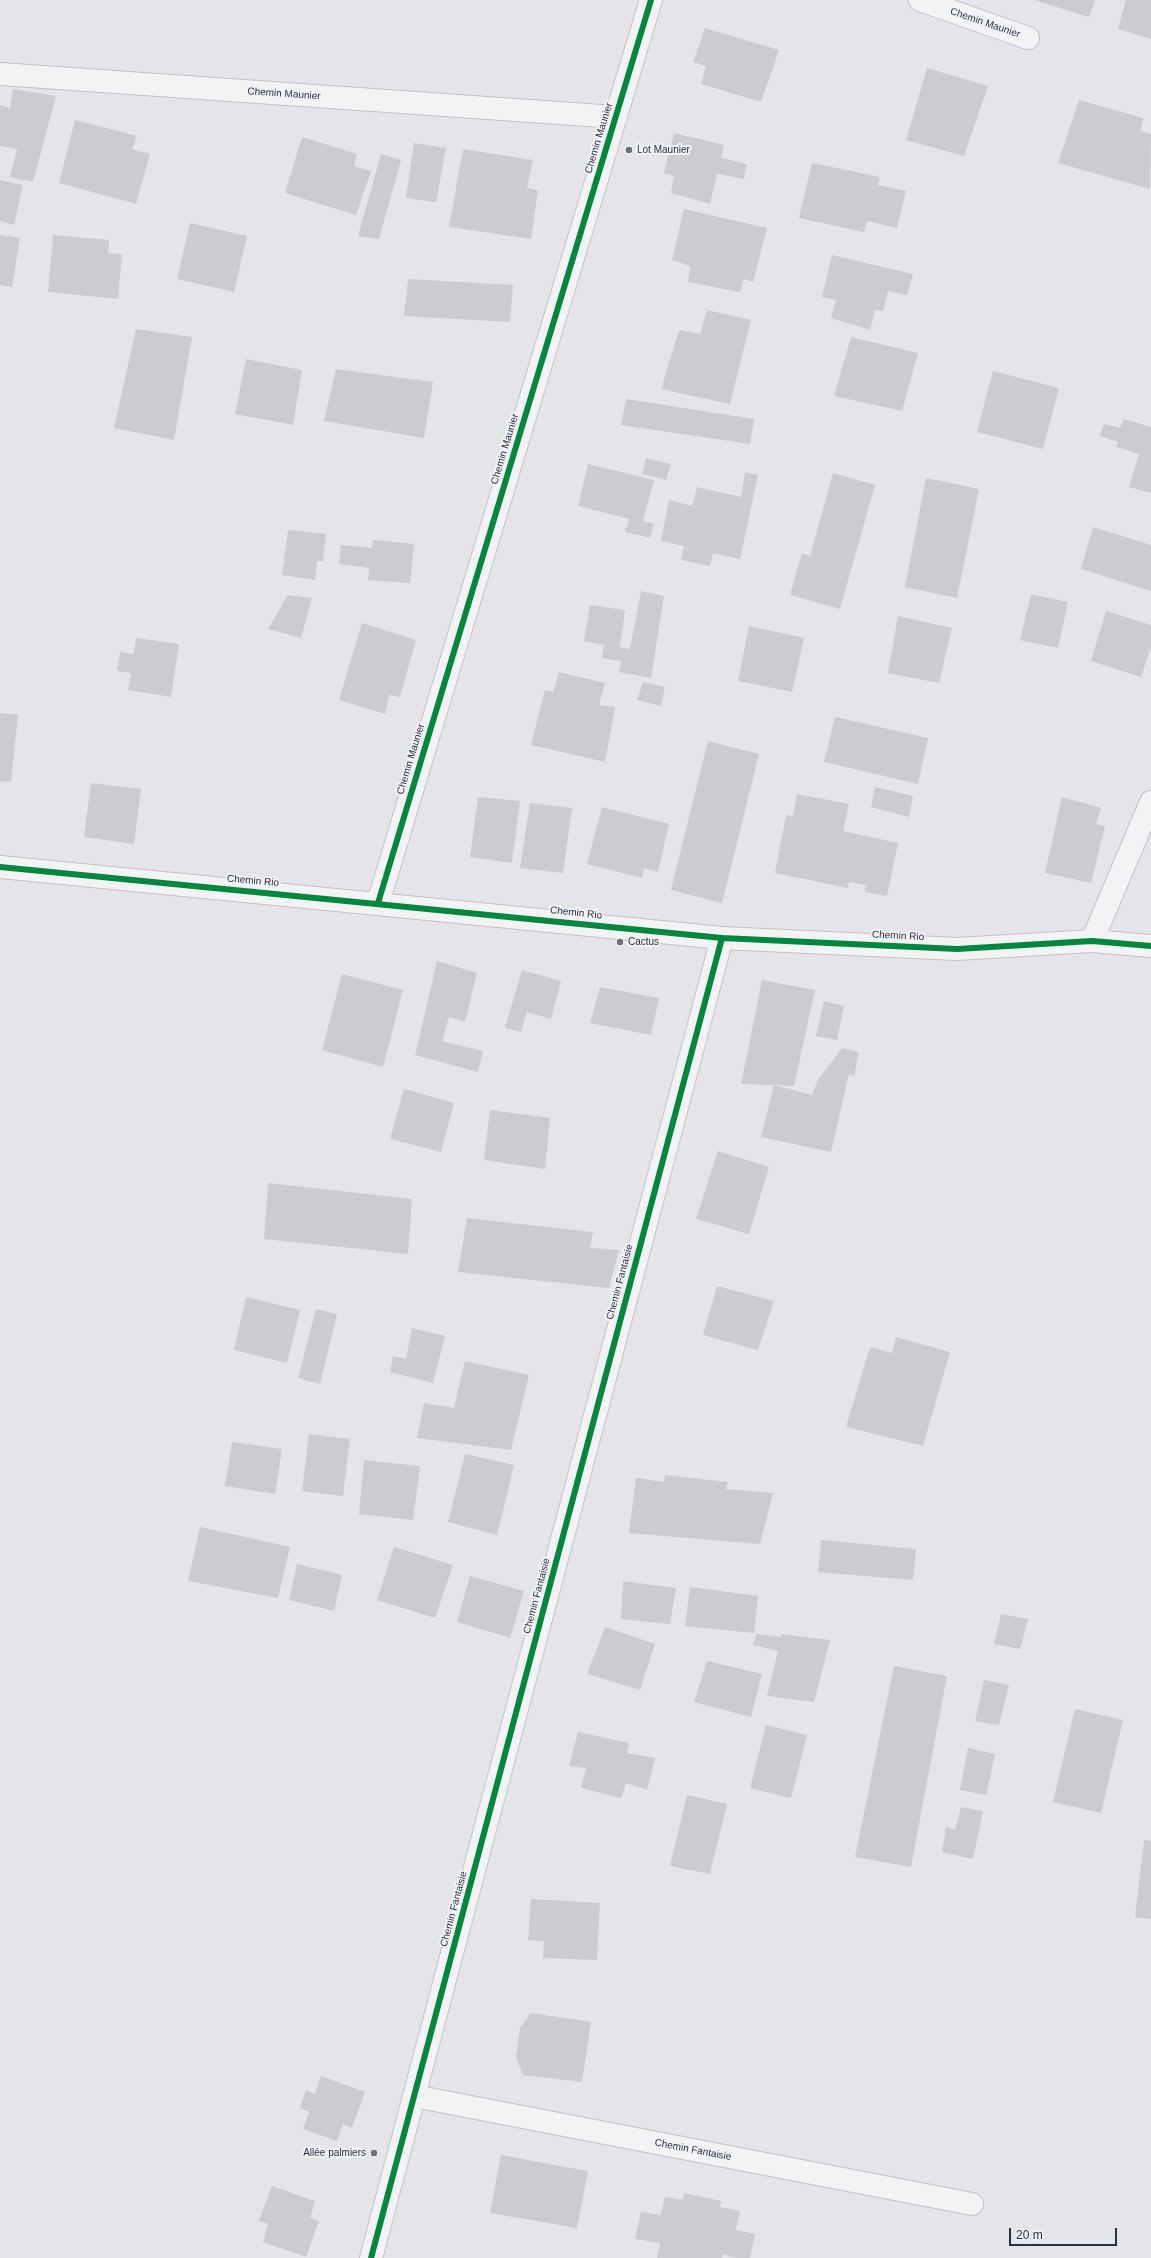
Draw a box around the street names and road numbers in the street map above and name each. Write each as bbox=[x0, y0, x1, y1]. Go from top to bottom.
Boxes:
street label: Chemin Maunier bbox=[948, 5, 1022, 41]
street label: Chemin Maunier bbox=[247, 85, 321, 103]
street label: Chemin Maunier bbox=[583, 101, 615, 175]
street label: Chemin Maunier bbox=[489, 412, 521, 486]
street label: Chemin Maunier bbox=[395, 722, 427, 796]
street label: Chemin Rio bbox=[226, 873, 280, 889]
street label: Chemin Rio bbox=[549, 904, 603, 922]
street label: Chemin Rio bbox=[872, 929, 924, 943]
street label: Chemin Fantaisie bbox=[604, 1243, 636, 1321]
street label: Chemin Fantaisie bbox=[521, 1557, 553, 1635]
street label: Chemin Fantaisie bbox=[438, 1870, 470, 1948]
street label: Chemin Fantaisie bbox=[654, 2137, 732, 2163]

